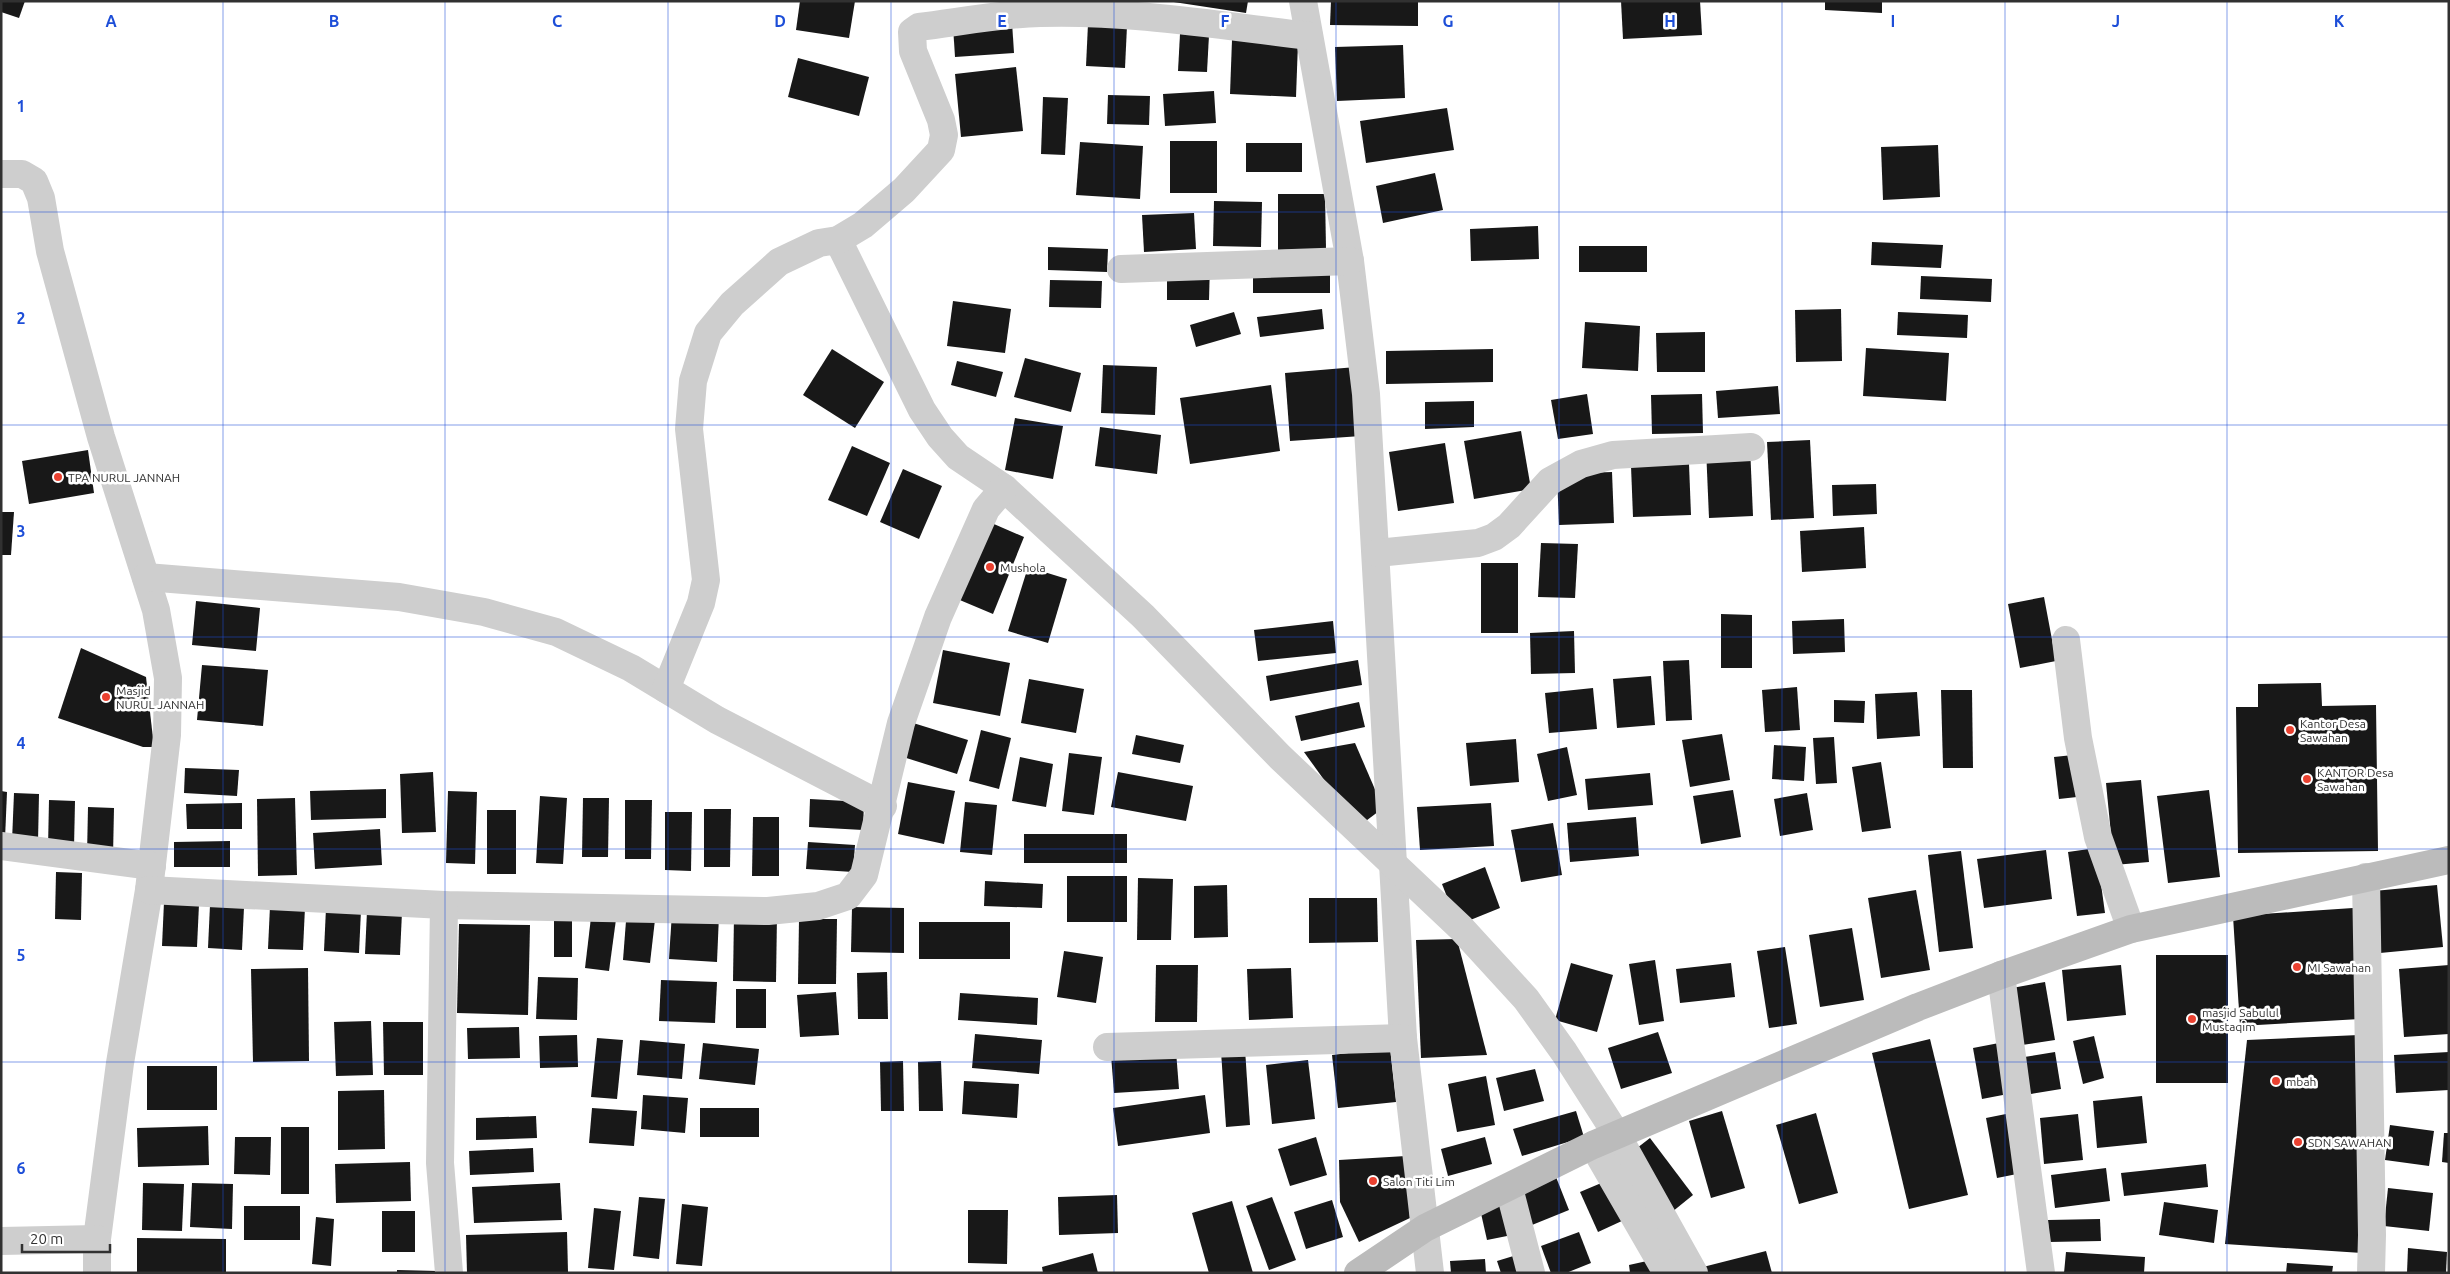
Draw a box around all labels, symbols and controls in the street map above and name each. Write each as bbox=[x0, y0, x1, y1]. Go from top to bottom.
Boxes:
text: A bbox=[105, 12, 117, 30]
text: B bbox=[329, 12, 339, 30]
text: C bbox=[552, 12, 562, 30]
text: D bbox=[774, 12, 786, 30]
text: E bbox=[997, 12, 1007, 30]
text: F bbox=[1221, 12, 1230, 30]
text: G bbox=[1442, 12, 1454, 30]
text: H bbox=[1664, 12, 1676, 30]
text: I bbox=[1891, 12, 1895, 30]
text: J bbox=[2112, 12, 2120, 30]
text: K bbox=[2334, 12, 2345, 30]
text: 1 bbox=[16, 97, 26, 115]
text: 2 bbox=[16, 309, 26, 327]
marker: TPA NURUL JANNAH bbox=[52, 471, 64, 483]
place label: TPA NURUL JANNAH bbox=[68, 471, 180, 484]
text: 3 bbox=[16, 522, 26, 540]
marker: Mushola bbox=[984, 561, 996, 573]
place label: Mushola bbox=[1000, 561, 1046, 574]
place label: Masjid NURUL JANNAH bbox=[116, 684, 204, 711]
marker: Masjid NURUL JANNAH bbox=[100, 691, 112, 703]
place label: Kantor Desa Sawahan bbox=[2300, 717, 2366, 744]
marker: Kantor Desa Sawahan bbox=[2284, 724, 2296, 736]
text: 4 bbox=[16, 734, 26, 752]
place label: KANTOR Desa Sawahan bbox=[2317, 766, 2394, 793]
marker: KANTOR Desa Sawahan bbox=[2301, 773, 2313, 785]
text: 5 bbox=[16, 946, 26, 964]
marker: MI Sawahan bbox=[2291, 961, 2303, 973]
place label: MI Sawahan bbox=[2307, 961, 2371, 974]
place label: masjid Sabulul Mustaqim bbox=[2202, 1006, 2279, 1033]
marker: masjid Sabulul Mustaqim bbox=[2186, 1013, 2198, 1025]
marker: mbah bbox=[2270, 1075, 2282, 1087]
place label: mbah bbox=[2286, 1075, 2316, 1088]
marker: SDN SAWAHAN bbox=[2292, 1136, 2304, 1148]
place label: SDN SAWAHAN bbox=[2308, 1136, 2392, 1149]
text: 6 bbox=[16, 1159, 26, 1177]
marker: Salon Titi Lim bbox=[1367, 1175, 1379, 1187]
place label: Salon Titi Lim bbox=[1383, 1175, 1455, 1188]
scale bar bbox=[22, 1222, 110, 1254]
text: 20 m bbox=[30, 1230, 63, 1247]

